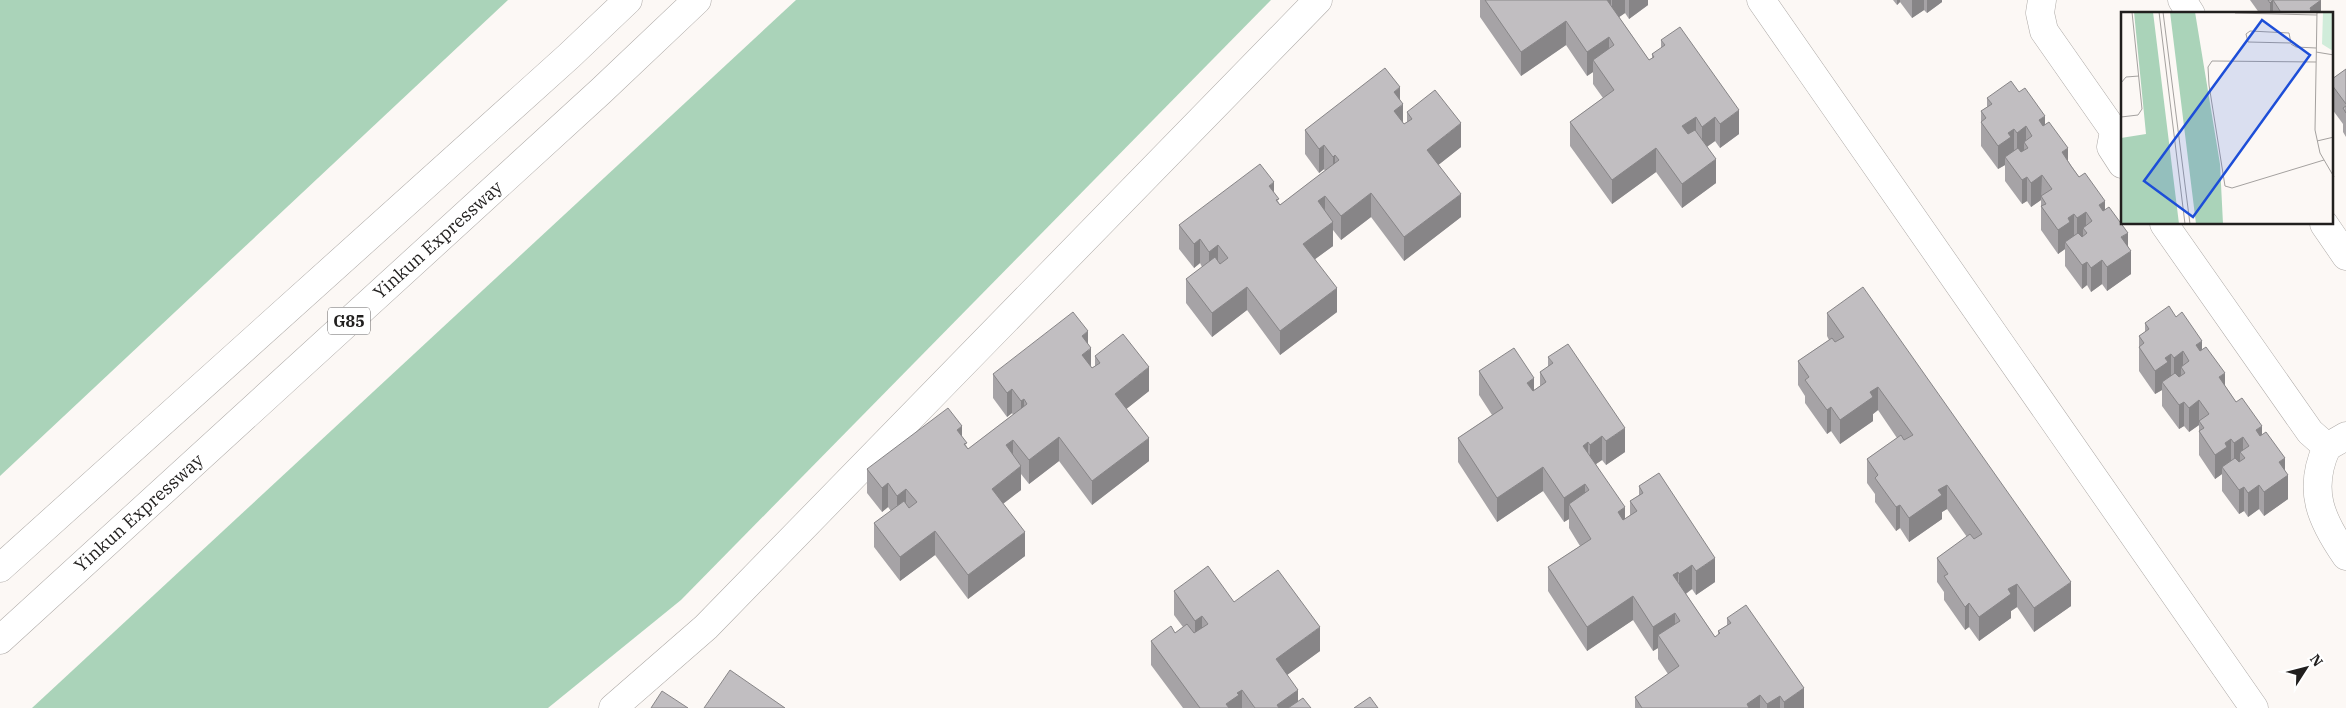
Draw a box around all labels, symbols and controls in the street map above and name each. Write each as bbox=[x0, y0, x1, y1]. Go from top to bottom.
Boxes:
inset map bbox=[2121, 12, 2334, 225]
street label: Yinkun Expressway bbox=[368, 175, 507, 304]
road number: G85 bbox=[328, 308, 370, 334]
street label: Yinkun Expressway bbox=[69, 448, 208, 577]
north arrow bbox=[2281, 643, 2331, 693]
text: N bbox=[2306, 651, 2327, 670]

